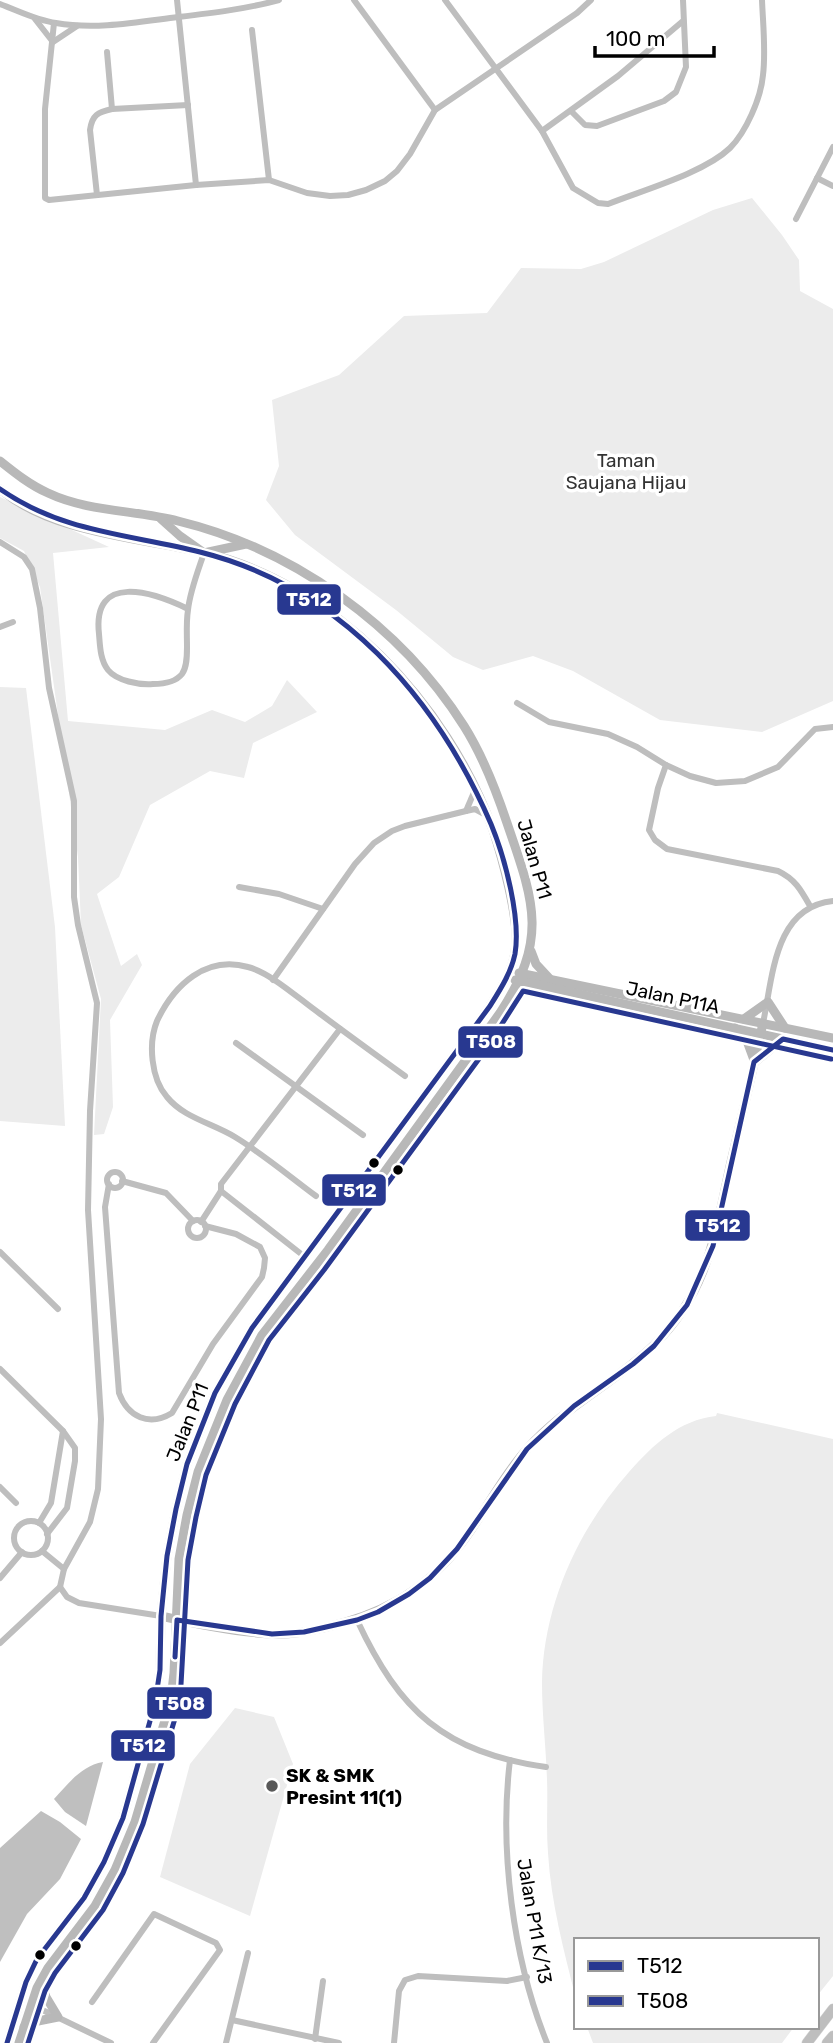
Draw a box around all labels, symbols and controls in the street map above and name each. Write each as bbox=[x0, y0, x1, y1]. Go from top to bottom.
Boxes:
scale bar bbox=[595, 14, 714, 58]
text: 100 m bbox=[606, 26, 665, 51]
park label: Taman Saujana Hijau bbox=[566, 449, 686, 494]
line badge: T512 bbox=[276, 583, 342, 616]
text: T512 bbox=[286, 588, 332, 611]
street label: Jalan P11 bbox=[512, 816, 557, 902]
street label: Jalan P11A bbox=[624, 976, 722, 1019]
line badge: T508 bbox=[457, 1025, 524, 1059]
text: T508 bbox=[466, 1030, 516, 1053]
unlabelled marker bbox=[367, 1156, 381, 1170]
unlabelled marker bbox=[391, 1163, 405, 1177]
line badge: T512 bbox=[321, 1173, 387, 1207]
text: T512 bbox=[331, 1179, 377, 1202]
line badge: T512 bbox=[684, 1209, 751, 1242]
text: T512 bbox=[695, 1214, 741, 1237]
street label: Jalan P11 bbox=[161, 1380, 214, 1465]
line badge: T508 bbox=[146, 1686, 213, 1720]
text: T508 bbox=[155, 1692, 205, 1715]
line badge: T512 bbox=[110, 1729, 176, 1762]
text: T512 bbox=[120, 1734, 166, 1757]
place label: SK & SMK Presint 11(1) bbox=[286, 1764, 402, 1809]
marker: SK & SMK Presint 11(1) bbox=[264, 1778, 280, 1794]
street label: Jalan P11 K/13 bbox=[512, 1857, 557, 1986]
legend bbox=[574, 1938, 819, 2029]
unlabelled marker bbox=[69, 1939, 83, 1953]
unlabelled marker bbox=[33, 1948, 47, 1962]
text: T512 bbox=[637, 1953, 683, 1978]
text: T508 bbox=[637, 1988, 688, 2013]

